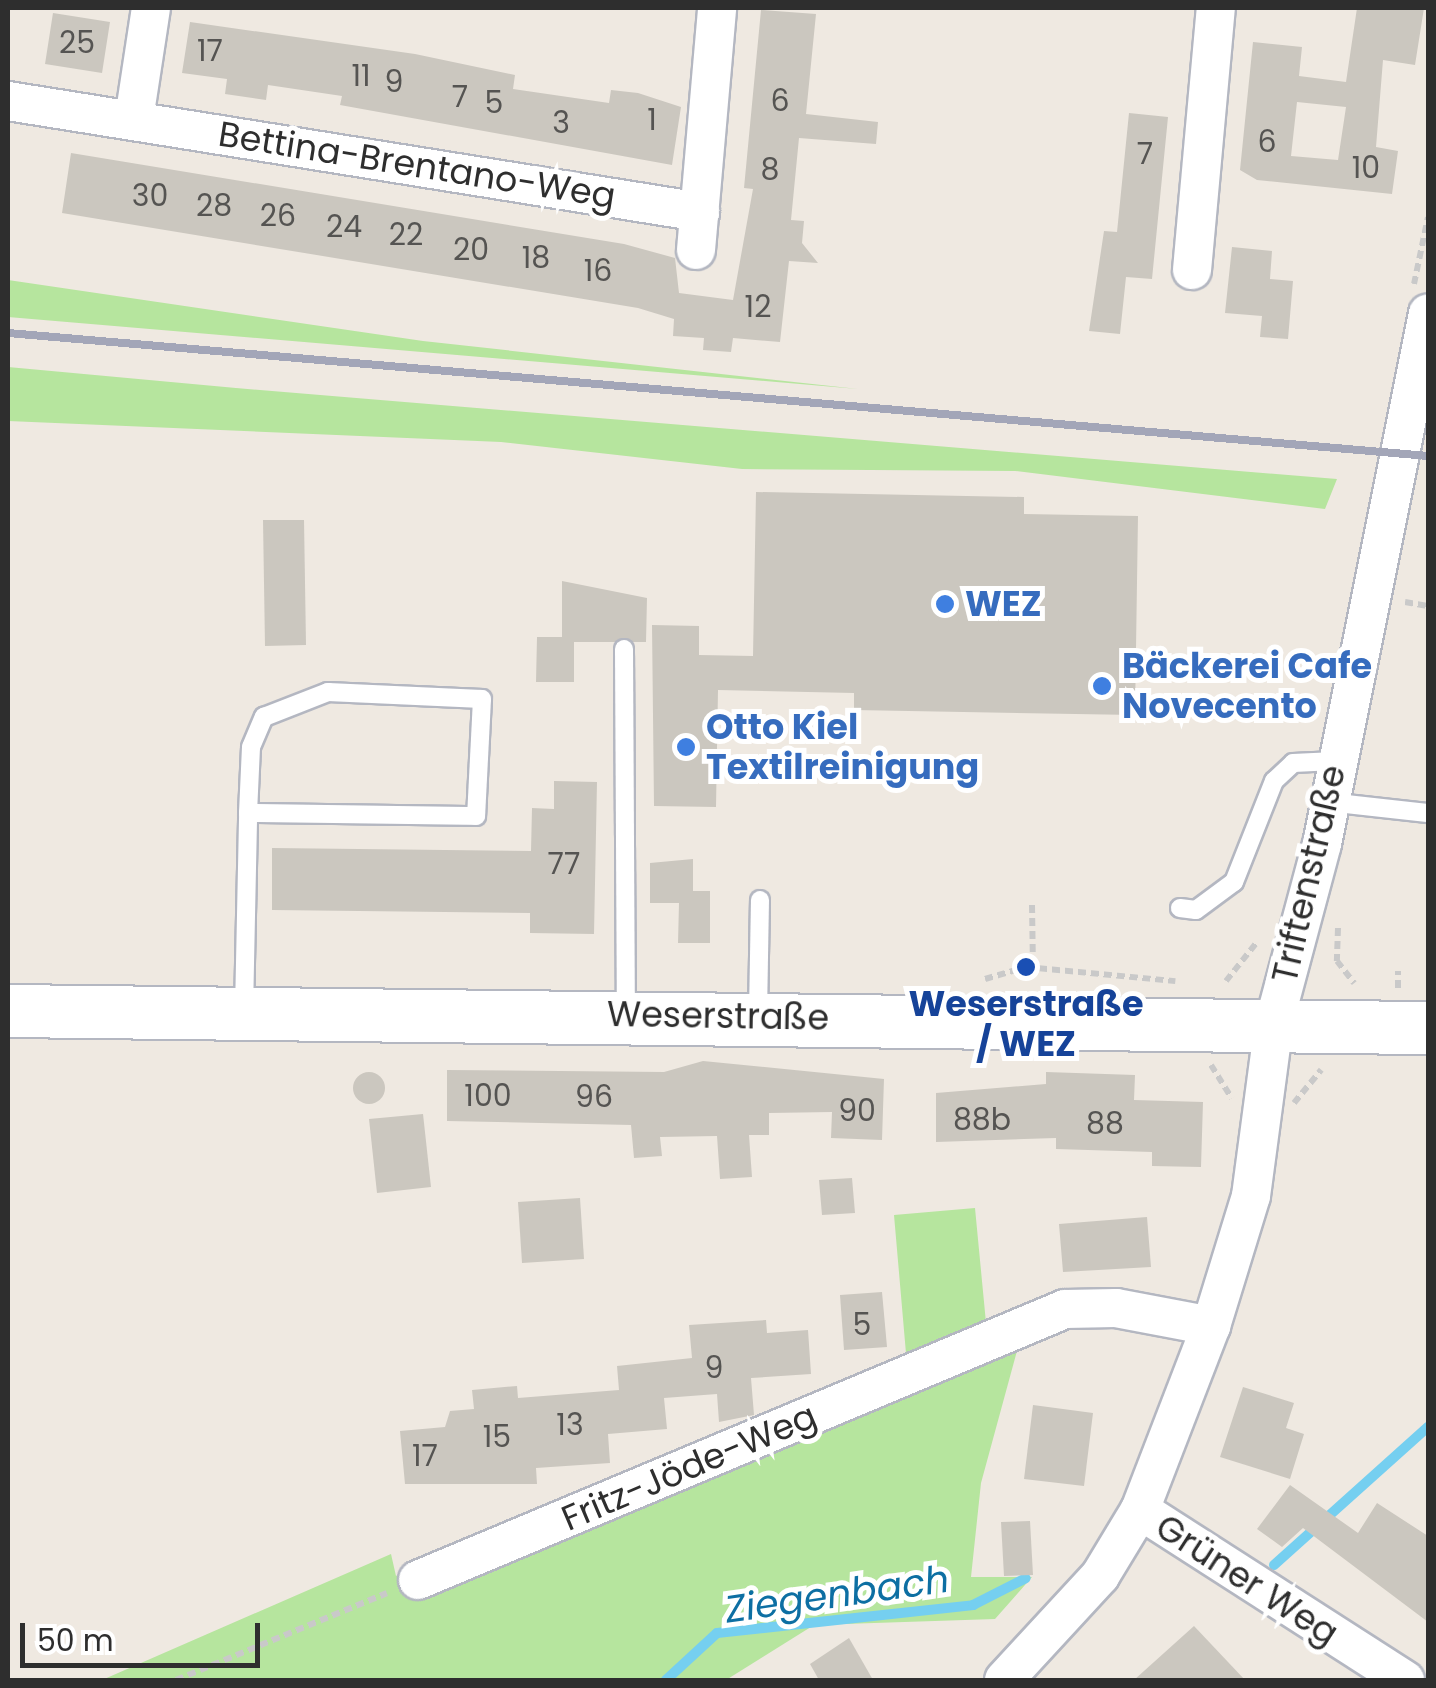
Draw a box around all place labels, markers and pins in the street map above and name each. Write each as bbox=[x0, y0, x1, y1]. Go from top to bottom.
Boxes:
place label: WEZ bbox=[965, 583, 1042, 625]
marker: WEZ bbox=[934, 593, 956, 615]
place label: Bäckerei Cafe Novecento bbox=[1122, 645, 1372, 727]
marker: Bäckerei Cafe Novecento bbox=[1091, 675, 1113, 697]
place label: Otto Kiel Textilreinigung bbox=[706, 706, 979, 788]
marker: Otto Kiel Textilreinigung bbox=[675, 736, 697, 758]
marker: Weserstraße / WEZ bbox=[1015, 956, 1037, 978]
place label: Weserstraße / WEZ bbox=[908, 983, 1144, 1065]

